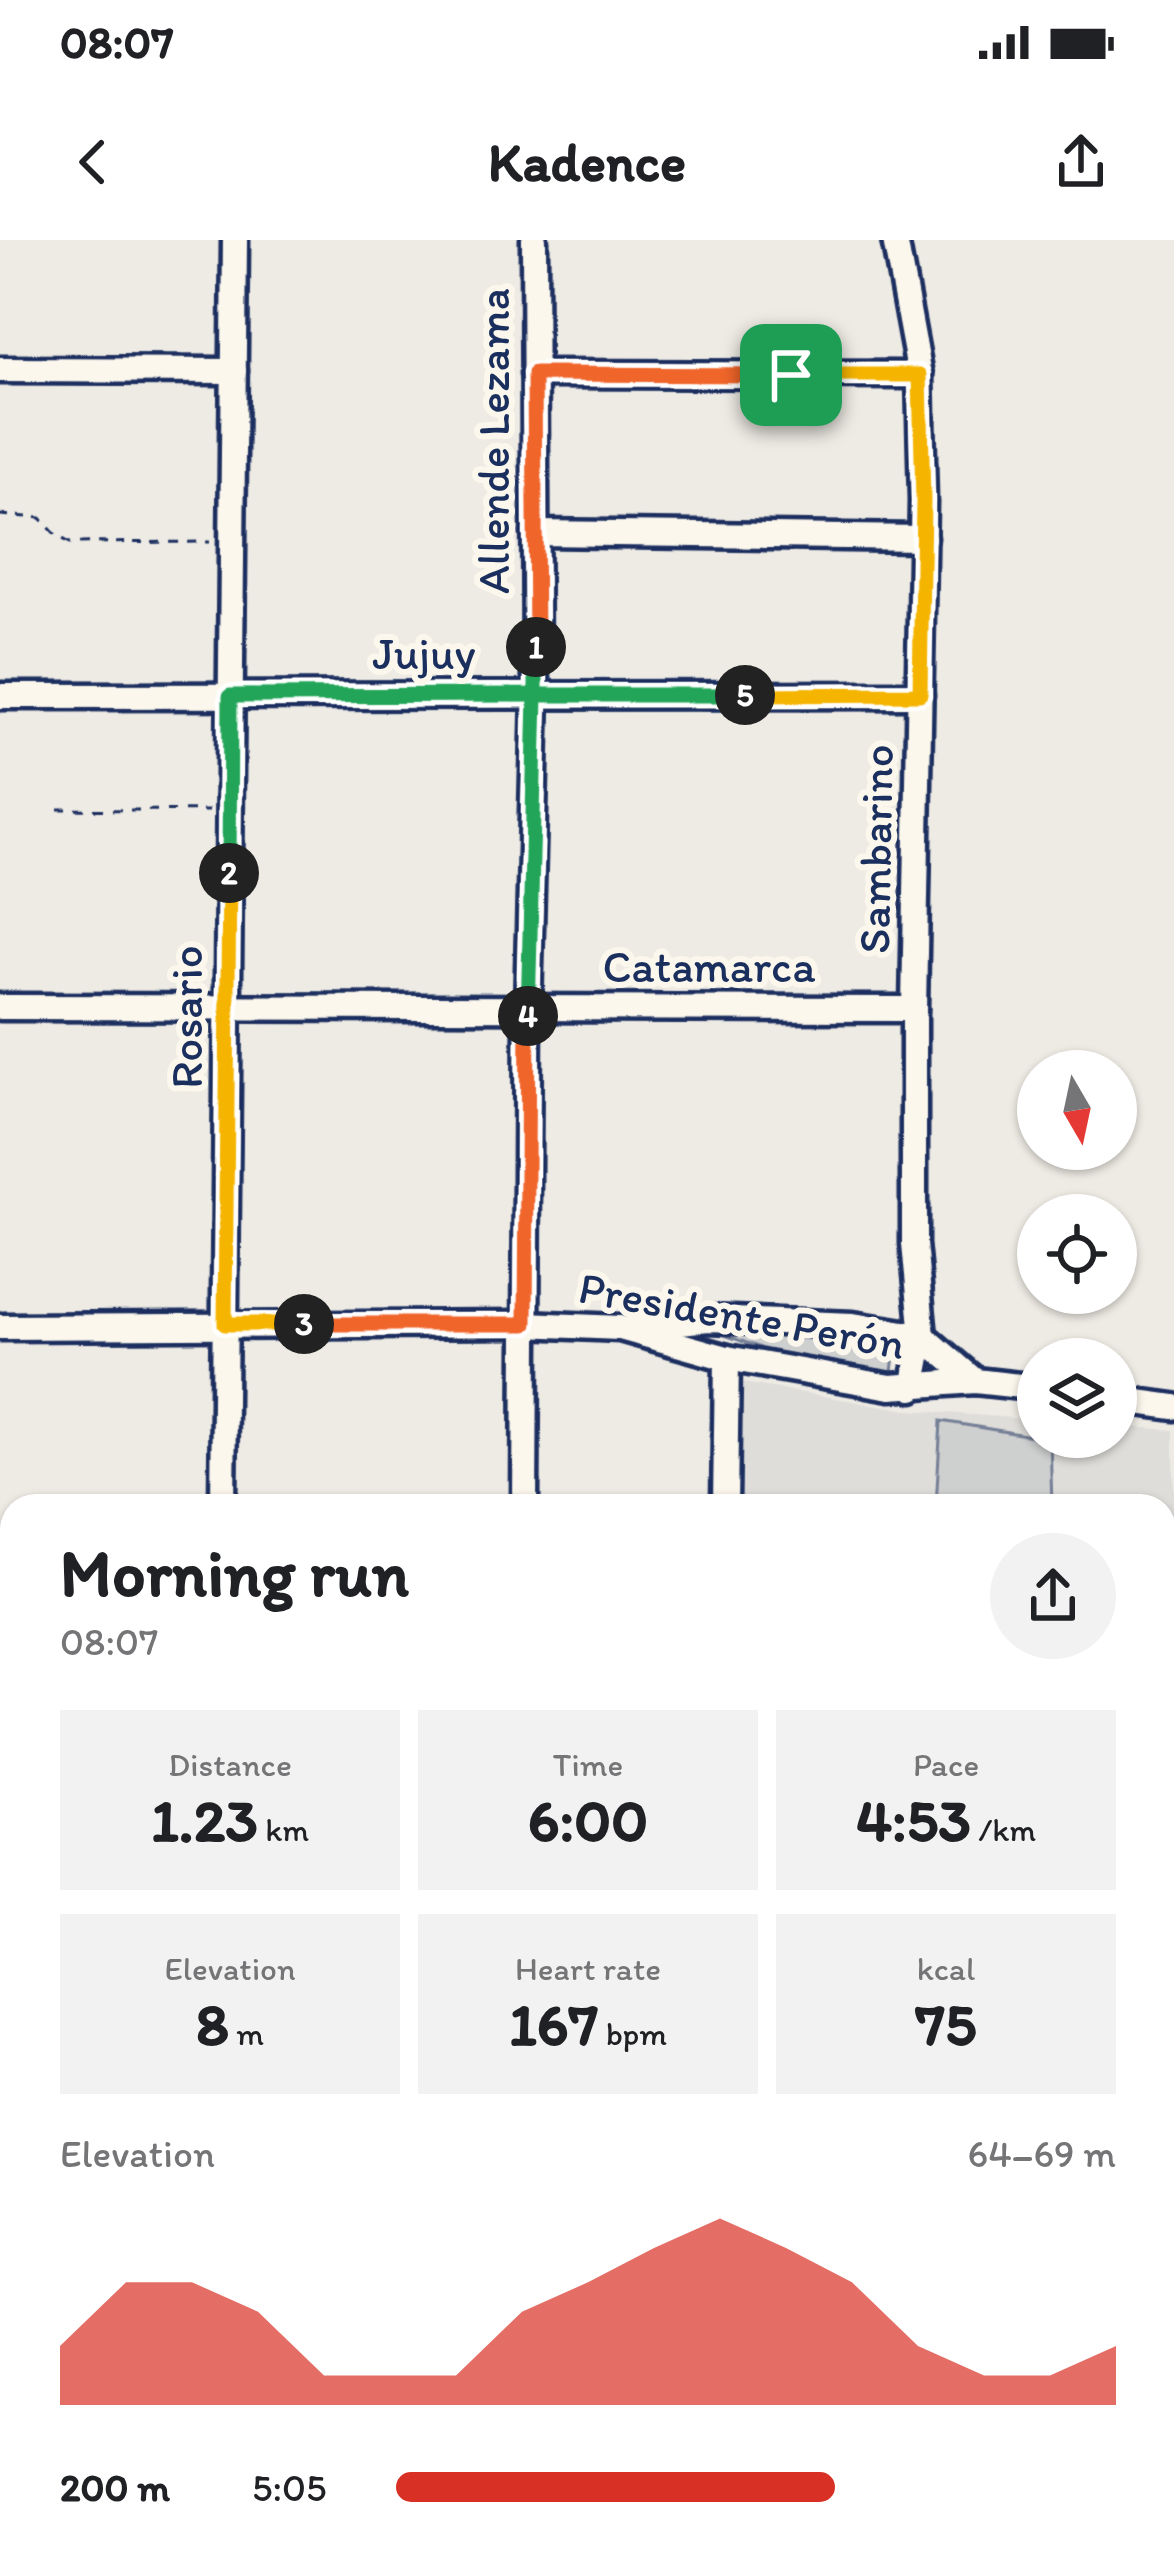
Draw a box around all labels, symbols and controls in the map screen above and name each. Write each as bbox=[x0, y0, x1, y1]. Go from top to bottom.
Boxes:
text: 08:07 bbox=[60, 15, 173, 69]
icon: back bbox=[60, 129, 126, 195]
icon: share bbox=[1048, 129, 1114, 195]
text: Kadence bbox=[488, 130, 686, 195]
street label: Allende Lezama bbox=[466, 288, 520, 594]
pin bbox=[740, 324, 842, 426]
icon: arrive bbox=[758, 342, 824, 408]
pin: 1 bbox=[506, 617, 566, 677]
street label: Jujuy bbox=[372, 626, 476, 680]
text: 1 bbox=[528, 627, 544, 666]
pin: 5 bbox=[715, 665, 775, 725]
text: 5 bbox=[736, 675, 754, 714]
street label: Sambarino bbox=[846, 744, 904, 954]
pin: 2 bbox=[199, 843, 259, 903]
text: 2 bbox=[220, 853, 238, 892]
street label: Catamarca bbox=[602, 939, 816, 993]
street label: Rosario bbox=[159, 945, 213, 1089]
pin: 4 bbox=[498, 986, 558, 1046]
text: 4 bbox=[518, 996, 538, 1035]
north arrow bbox=[1017, 1050, 1137, 1170]
map controls bbox=[1017, 1050, 1137, 1458]
button: locate bbox=[1017, 1194, 1137, 1314]
street label: Presidente Perón bbox=[575, 1260, 909, 1370]
pin: 3 bbox=[274, 1294, 334, 1354]
text: 3 bbox=[295, 1304, 313, 1343]
button: layers bbox=[1017, 1338, 1137, 1458]
text: Morning run bbox=[60, 1533, 409, 1613]
button: share bbox=[990, 1533, 1116, 1659]
text: 08:07 bbox=[60, 1618, 158, 1665]
text: Distance bbox=[168, 1745, 292, 1784]
text: Time bbox=[553, 1745, 623, 1784]
text: Pace bbox=[913, 1745, 979, 1784]
text: 1.23 bbox=[151, 1784, 258, 1856]
text: 6:00 bbox=[528, 1784, 648, 1856]
text: 4:53 bbox=[856, 1784, 971, 1856]
text: km bbox=[258, 1810, 309, 1849]
text: /km bbox=[971, 1810, 1036, 1849]
text: Elevation bbox=[164, 1949, 296, 1988]
text: Heart rate bbox=[515, 1949, 661, 1988]
text: kcal bbox=[917, 1949, 975, 1988]
text: 8 bbox=[196, 1988, 229, 2060]
text: 167 bbox=[509, 1988, 598, 2060]
text: 75 bbox=[915, 1988, 977, 2060]
text: m bbox=[229, 2014, 264, 2053]
text: bpm bbox=[598, 2014, 667, 2053]
text: Elevation bbox=[60, 2130, 215, 2177]
text: 64–69 m bbox=[968, 2130, 1116, 2177]
text: 200 m bbox=[60, 2464, 170, 2511]
text: 5:05 bbox=[252, 2464, 327, 2511]

